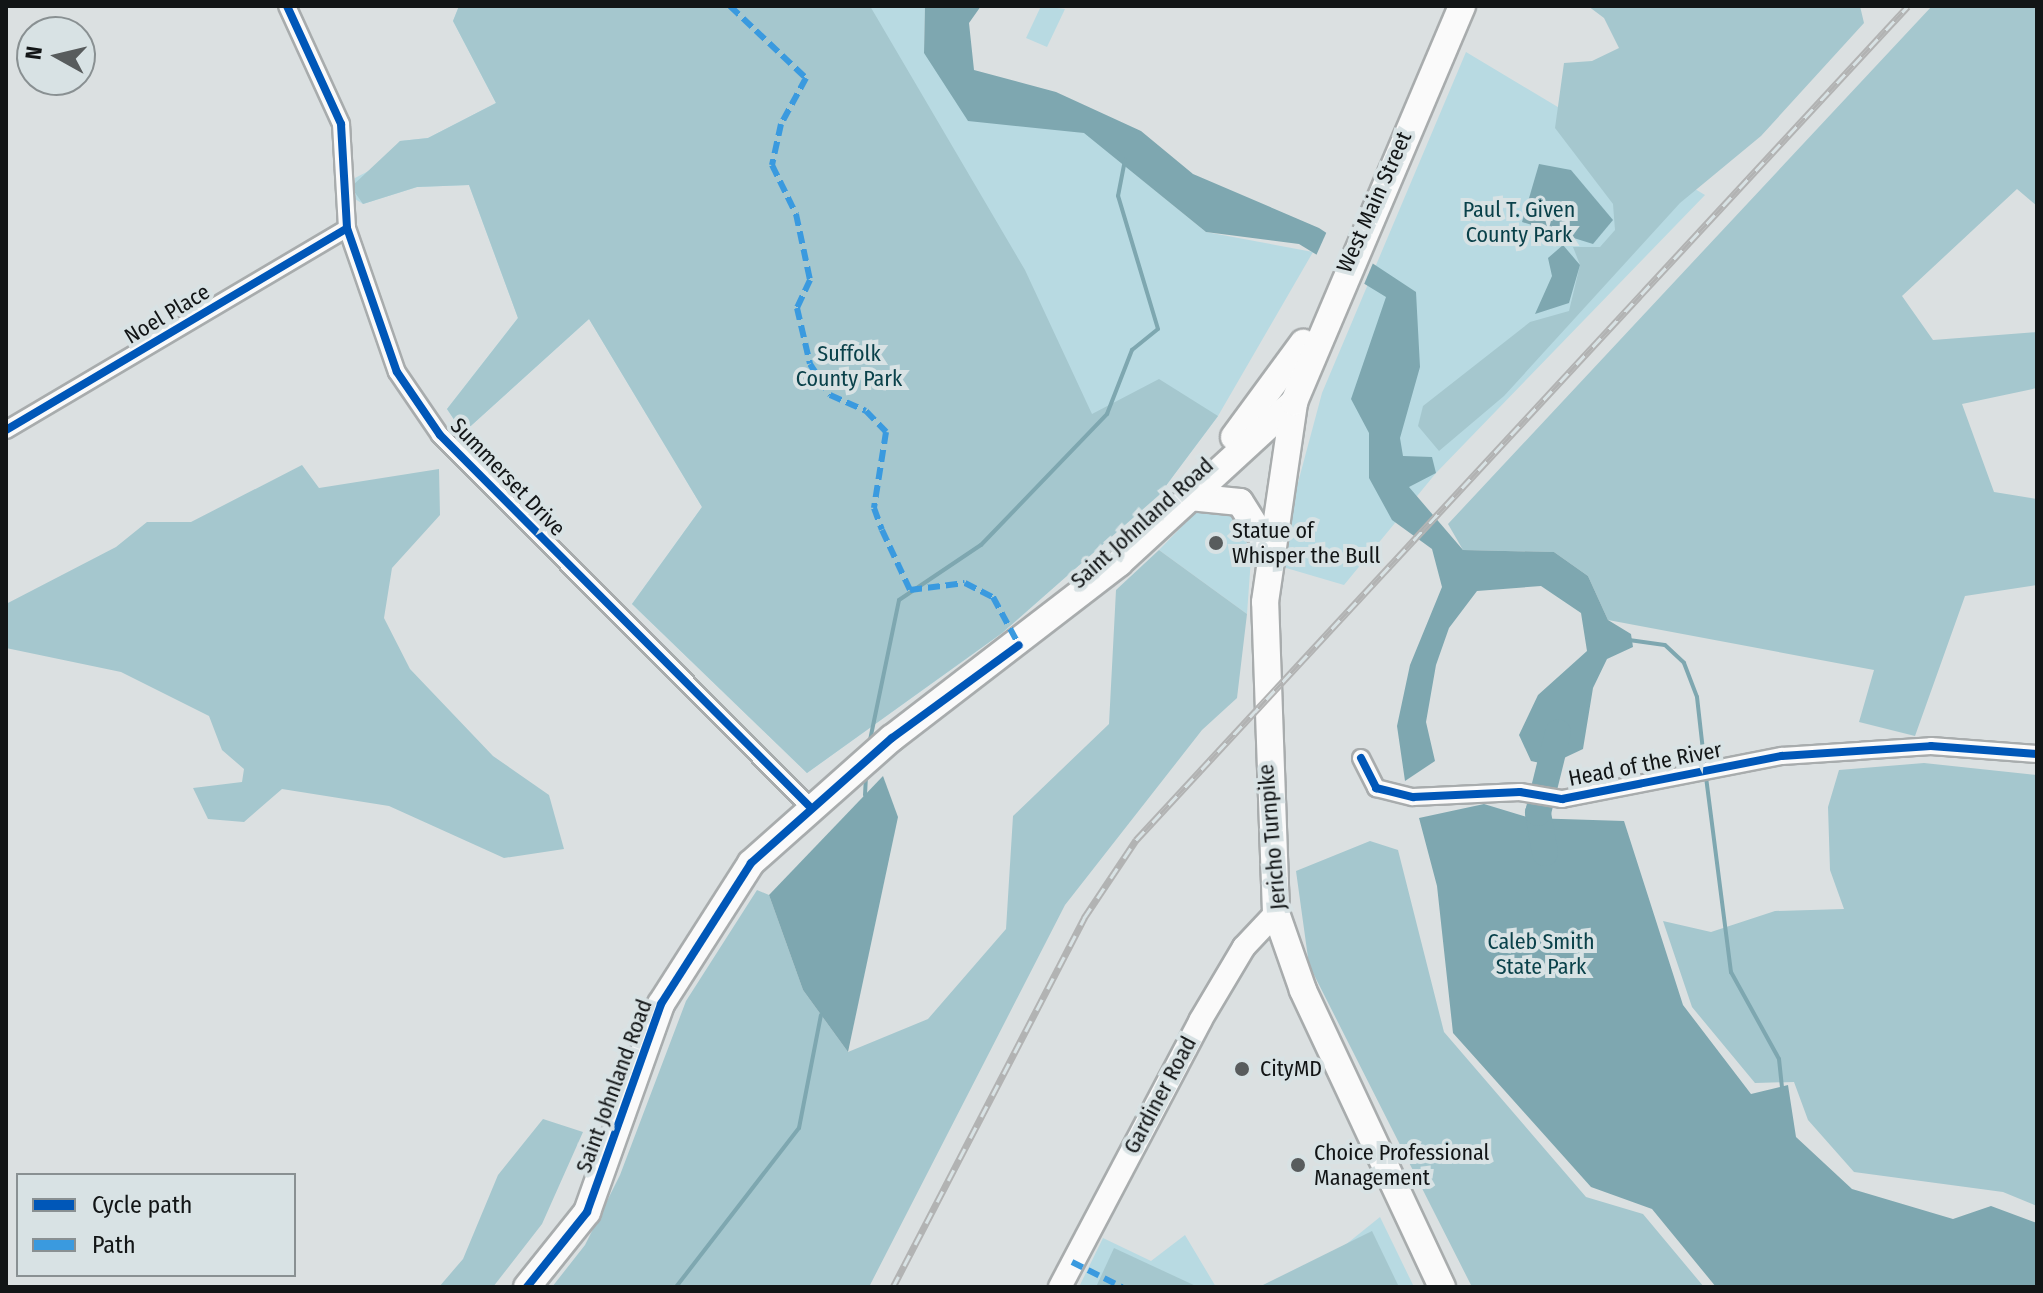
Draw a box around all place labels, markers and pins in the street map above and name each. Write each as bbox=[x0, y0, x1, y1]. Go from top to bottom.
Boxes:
place label: Statue of Whisper the Bull bbox=[1232, 517, 1380, 568]
marker: Statue of Whisper the Bull bbox=[1207, 534, 1225, 552]
place label: CityMD bbox=[1260, 1056, 1322, 1082]
marker: CityMD bbox=[1231, 1058, 1253, 1080]
place label: Choice Professional Management bbox=[1314, 1139, 1489, 1190]
marker: Choice Professional Management bbox=[1289, 1156, 1307, 1174]

